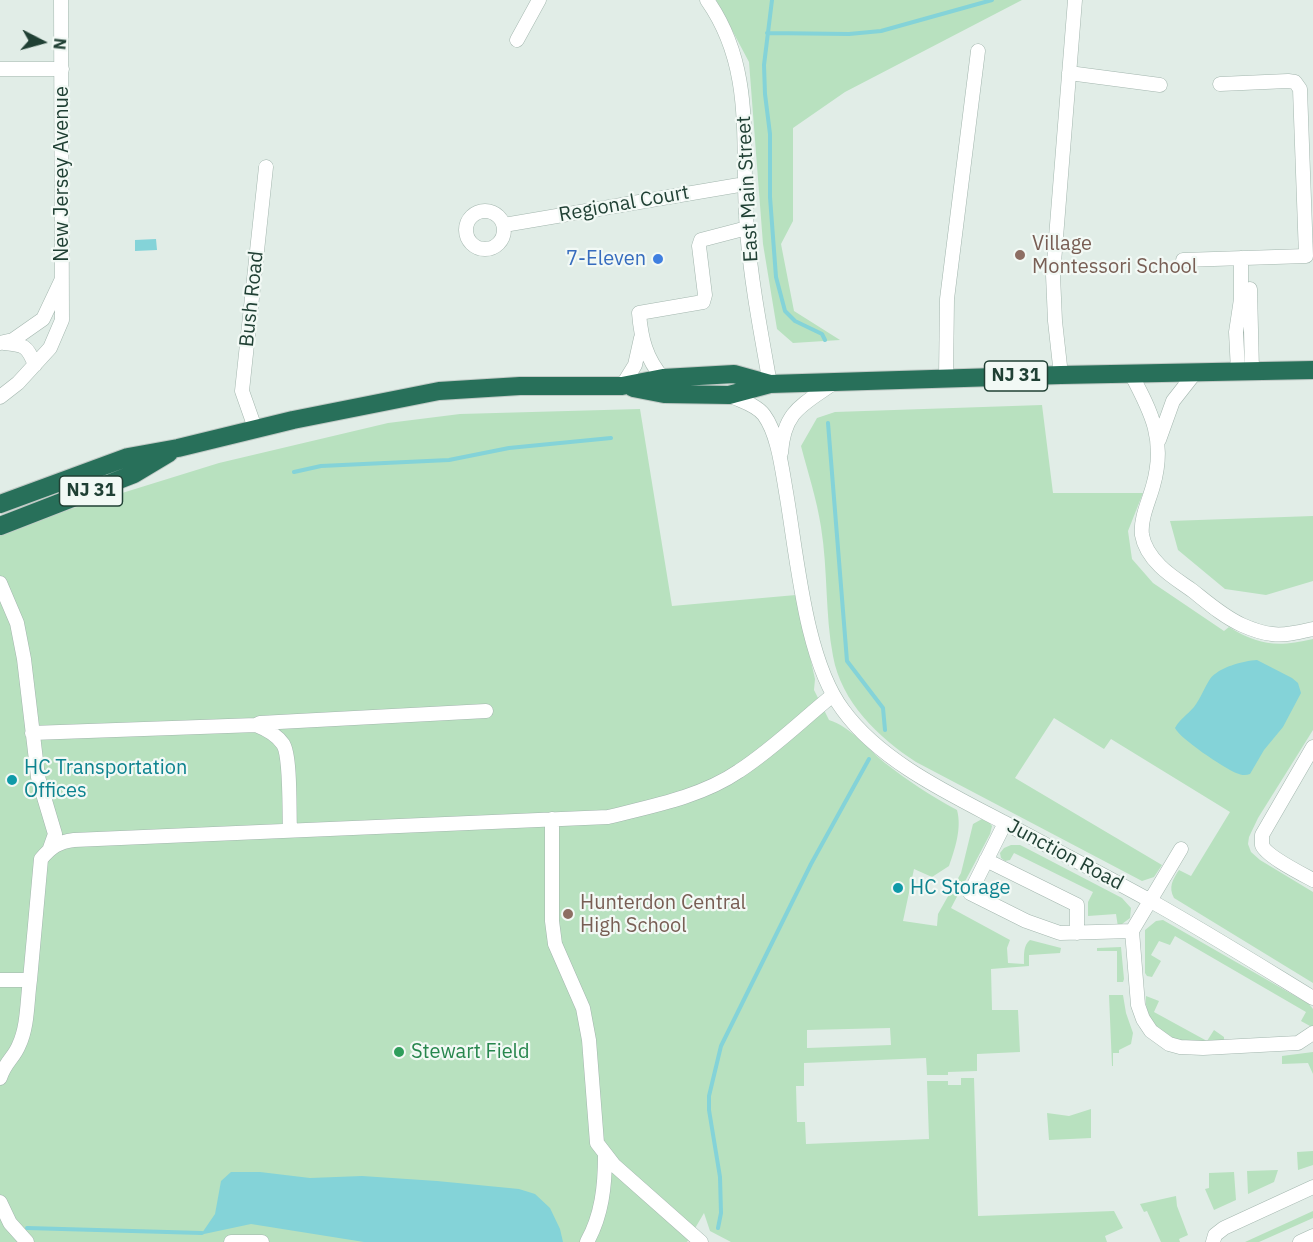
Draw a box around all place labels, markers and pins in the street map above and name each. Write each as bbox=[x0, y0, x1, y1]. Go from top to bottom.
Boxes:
place label: Village Montessori School bbox=[1032, 232, 1197, 279]
place label: 7-Eleven bbox=[566, 247, 646, 271]
marker: Village Montessori School bbox=[1013, 248, 1027, 262]
marker: 7-Eleven bbox=[651, 252, 665, 266]
place label: HC Transportation Offices bbox=[24, 756, 187, 803]
marker: HC Transportation Offices bbox=[5, 773, 19, 787]
place label: HC Storage bbox=[910, 876, 1010, 900]
marker: HC Storage bbox=[891, 881, 905, 895]
place label: Hunterdon Central High School bbox=[580, 891, 746, 938]
marker: Hunterdon Central High School bbox=[561, 907, 575, 921]
place label: Stewart Field bbox=[411, 1040, 530, 1064]
marker: Stewart Field bbox=[392, 1045, 406, 1059]

